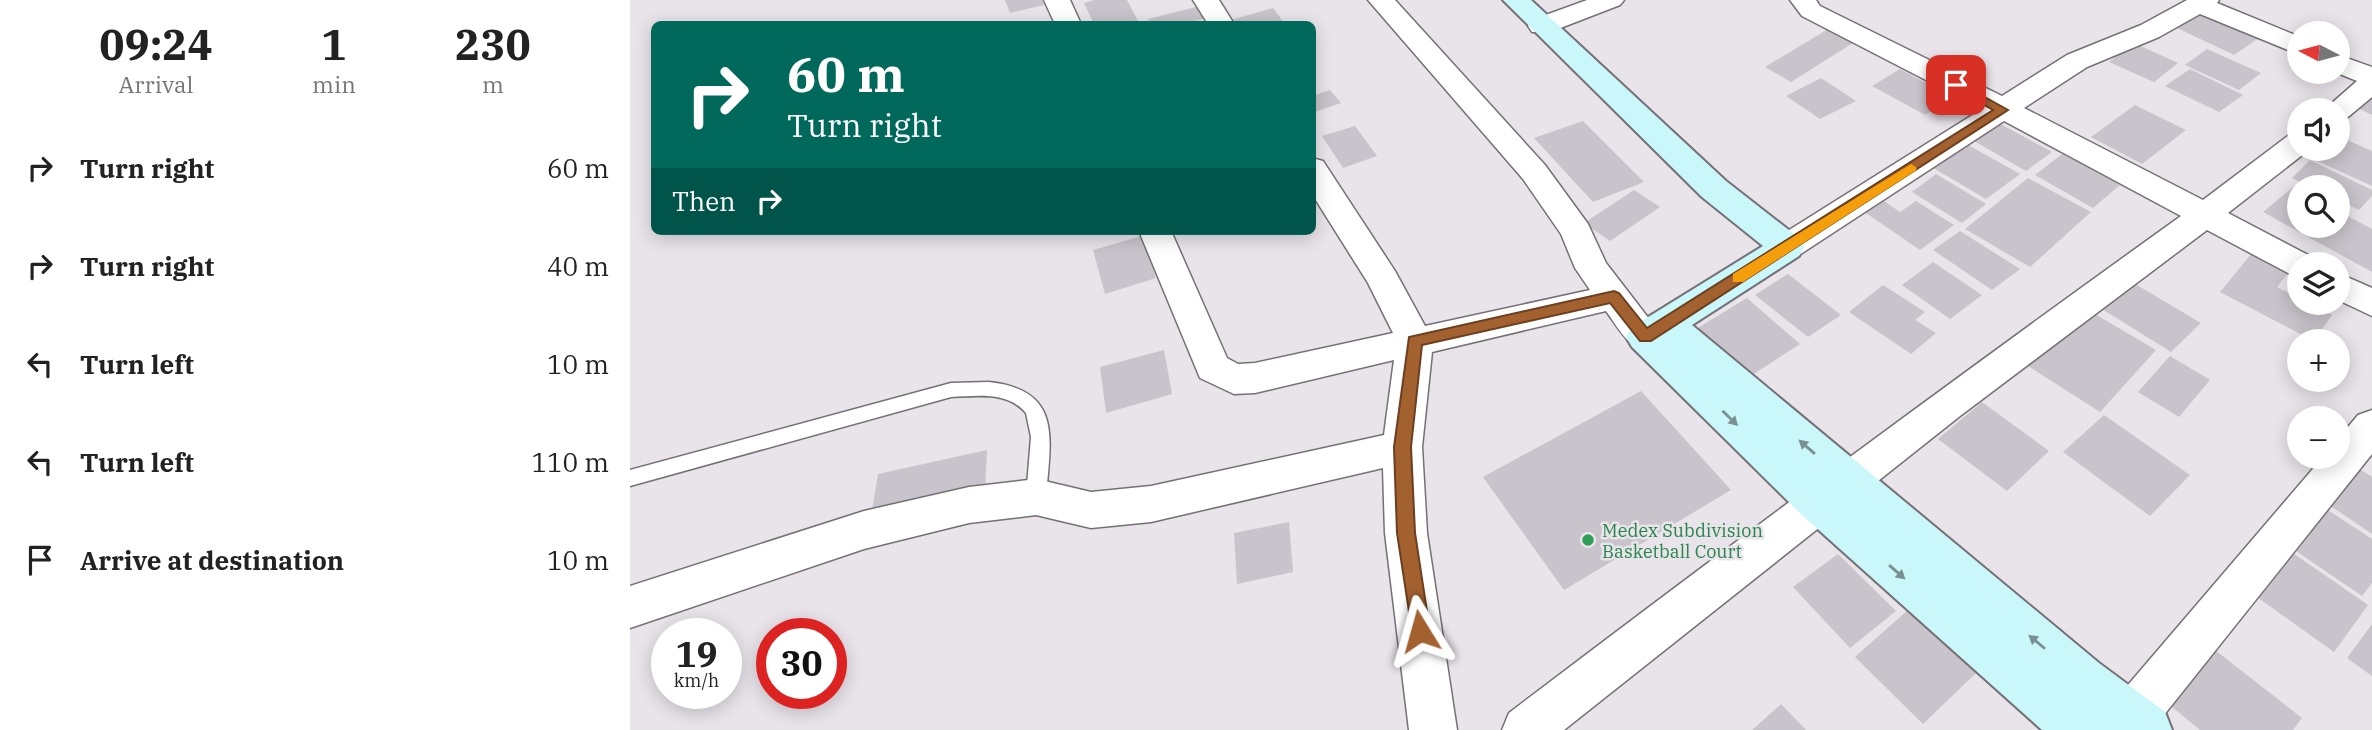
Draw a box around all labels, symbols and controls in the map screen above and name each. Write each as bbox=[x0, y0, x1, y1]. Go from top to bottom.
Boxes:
text: 09:24 bbox=[99, 17, 213, 72]
text: 1 bbox=[321, 17, 347, 72]
text: 230 bbox=[455, 17, 531, 72]
north arrow bbox=[2287, 21, 2350, 84]
map controls bbox=[2287, 21, 2350, 469]
text: 60 m bbox=[787, 42, 905, 105]
icon: right bbox=[672, 49, 763, 140]
pin bbox=[1926, 55, 1986, 115]
icon: arrive bbox=[1937, 66, 1975, 104]
text: Arrival bbox=[119, 69, 193, 99]
text: min bbox=[312, 69, 356, 99]
text: m bbox=[482, 69, 504, 99]
button: sound bbox=[2287, 98, 2350, 161]
text: Turn right bbox=[787, 104, 942, 146]
icon: right bbox=[21, 149, 59, 187]
text: Turn right bbox=[80, 151, 214, 185]
text: 60 m bbox=[547, 151, 609, 185]
button: search bbox=[2287, 175, 2350, 238]
icon: right bbox=[750, 182, 788, 220]
text: Then bbox=[672, 184, 736, 218]
icon: right bbox=[21, 247, 59, 285]
text: Turn right bbox=[80, 249, 214, 283]
text: 40 m bbox=[547, 249, 609, 283]
button: layers bbox=[2287, 252, 2350, 315]
button: + bbox=[2287, 329, 2350, 392]
icon: left bbox=[21, 345, 59, 383]
text: Turn left bbox=[80, 347, 194, 381]
text: 10 m bbox=[547, 347, 609, 381]
button: − bbox=[2287, 406, 2350, 469]
one-way arrow bbox=[1721, 410, 1738, 426]
one-way arrow bbox=[1798, 439, 1816, 455]
icon: left bbox=[21, 443, 59, 481]
text: Turn left bbox=[80, 445, 194, 479]
text: 110 m bbox=[531, 445, 609, 479]
place label: Medex Subdivision Basketball Court bbox=[1602, 519, 1763, 563]
marker: Medex Subdivision Basketball Court bbox=[1580, 532, 1596, 548]
icon: arrive bbox=[21, 541, 59, 579]
text: Arrive at destination bbox=[80, 543, 344, 577]
text: 10 m bbox=[547, 543, 609, 577]
one-way arrow bbox=[1889, 564, 1906, 579]
position arrow bbox=[1383, 594, 1457, 668]
speed limit sign: 30 bbox=[756, 618, 847, 709]
text: 19 bbox=[675, 631, 718, 677]
one-way arrow bbox=[2028, 635, 2045, 650]
text: km/h bbox=[674, 669, 719, 692]

